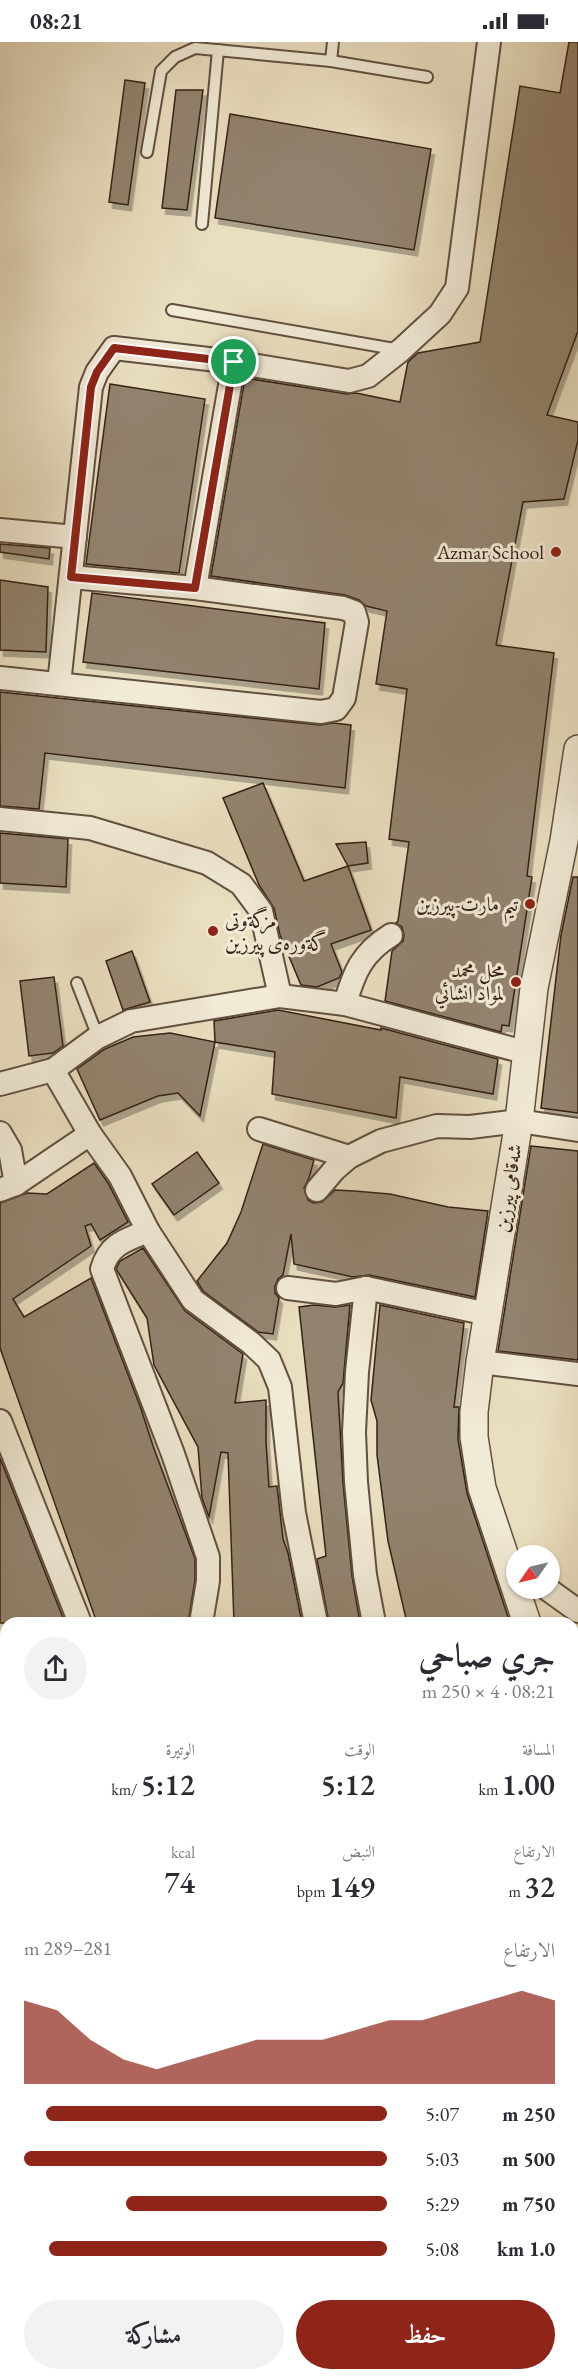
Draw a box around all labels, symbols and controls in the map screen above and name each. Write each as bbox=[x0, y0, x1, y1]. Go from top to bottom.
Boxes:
text: 08:21 bbox=[30, 7, 83, 36]
pin bbox=[208, 336, 259, 387]
icon: arrive bbox=[217, 345, 250, 378]
place label: Azmar School bbox=[436, 539, 544, 565]
marker: Azmar School bbox=[549, 545, 563, 559]
place label: تیم مارت-پیرزین bbox=[416, 891, 518, 924]
marker: تیم مارت-پیرزین bbox=[523, 897, 537, 911]
place label: مزگةوتی گةورەی پیرزین bbox=[225, 906, 326, 958]
marker: مزگةوتی گةورەی پیرزین bbox=[206, 924, 220, 938]
place label: محل محمد لمواد انشائي bbox=[435, 957, 504, 1009]
marker: محل محمد لمواد انشائي bbox=[509, 975, 523, 989]
street label: شەقامی پیرزین bbox=[488, 1142, 530, 1234]
north arrow bbox=[506, 1545, 560, 1599]
map controls bbox=[506, 1545, 560, 1599]
text: جري صباحي bbox=[419, 1634, 555, 1677]
button: share bbox=[24, 1637, 87, 1700]
text: 08:21 · 4 × 250 m bbox=[422, 1678, 555, 1704]
text: الوتيرة bbox=[165, 1739, 195, 1760]
text: الوقت bbox=[344, 1739, 375, 1760]
text: المسافة bbox=[522, 1739, 555, 1760]
text: 5:12 bbox=[141, 1765, 195, 1804]
text: 5:12 bbox=[321, 1765, 375, 1804]
text: 1.00 bbox=[502, 1765, 555, 1804]
text: /km bbox=[111, 1779, 141, 1800]
text: km bbox=[478, 1779, 502, 1800]
text: النبض bbox=[342, 1841, 375, 1862]
text: الارتفاع bbox=[513, 1841, 555, 1862]
text: kcal bbox=[171, 1842, 195, 1863]
text: 74 bbox=[164, 1863, 195, 1902]
text: 149 bbox=[329, 1867, 375, 1906]
text: 32 bbox=[524, 1867, 555, 1906]
text: bpm bbox=[297, 1881, 329, 1902]
text: m bbox=[509, 1881, 524, 1902]
text: 281–289 m bbox=[24, 1935, 112, 1961]
text: الارتفاع bbox=[503, 1937, 555, 1963]
text: 5:07 bbox=[425, 2101, 459, 2127]
text: 250 m bbox=[502, 2101, 555, 2127]
text: 5:03 bbox=[425, 2146, 459, 2172]
text: 500 m bbox=[502, 2146, 555, 2172]
text: 5:29 bbox=[425, 2191, 459, 2217]
text: 750 m bbox=[502, 2191, 555, 2217]
text: 5:08 bbox=[425, 2236, 459, 2262]
text: 1.0 km bbox=[497, 2236, 555, 2262]
button: مشاركة bbox=[24, 2300, 284, 2369]
button: حفظ bbox=[296, 2300, 555, 2369]

